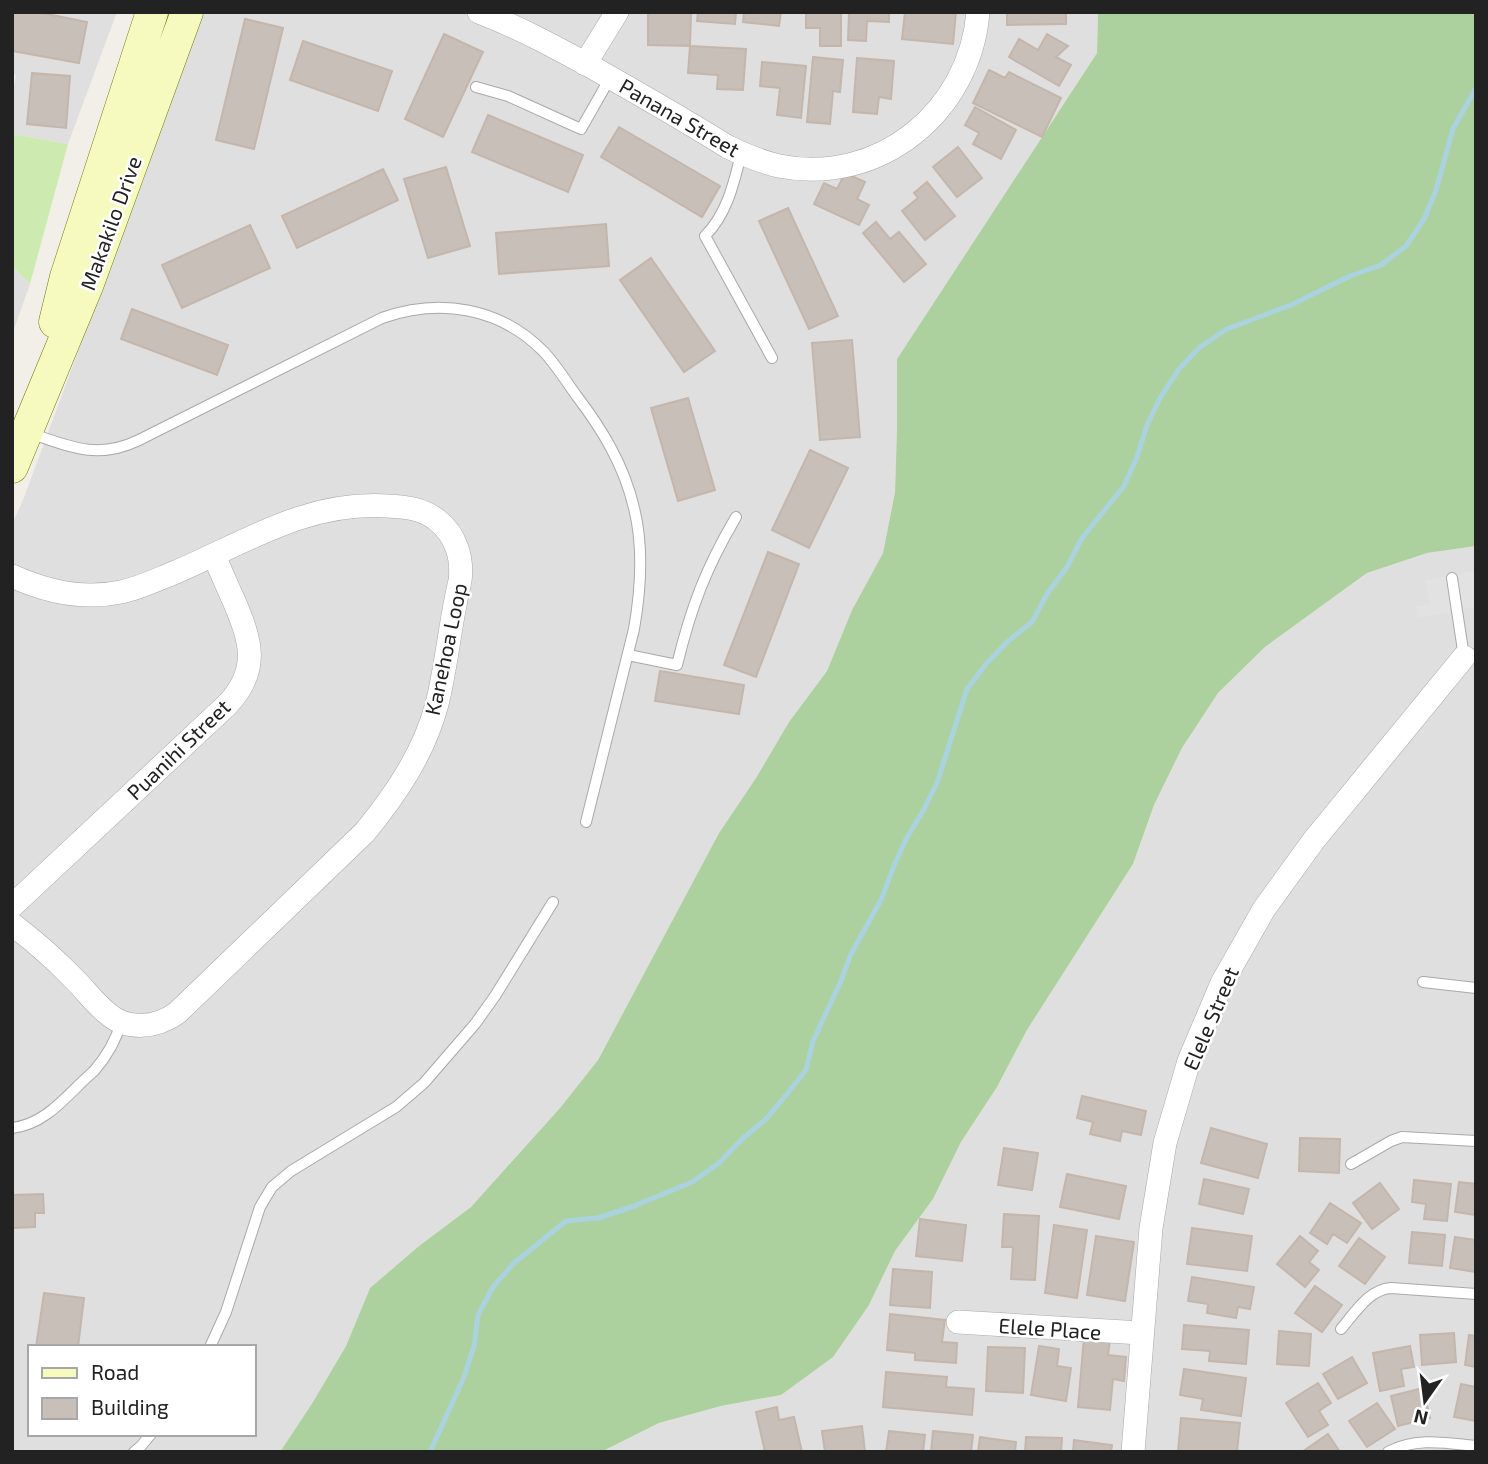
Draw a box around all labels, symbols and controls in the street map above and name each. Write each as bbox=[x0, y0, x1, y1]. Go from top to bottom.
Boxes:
street label: Panana Street bbox=[616, 73, 744, 161]
street label: Makakilo Drive bbox=[74, 153, 146, 293]
street label: Kanehoa Loop bbox=[419, 581, 471, 717]
street label: Puanihi Street bbox=[121, 694, 235, 804]
street label: Elele Street bbox=[1177, 963, 1243, 1073]
street label: Elele Place bbox=[998, 1312, 1102, 1344]
legend bbox=[28, 1345, 256, 1436]
text: Road bbox=[91, 1359, 139, 1384]
north arrow bbox=[1390, 1366, 1460, 1436]
text: Building bbox=[91, 1394, 169, 1419]
text: N bbox=[1411, 1405, 1430, 1431]

